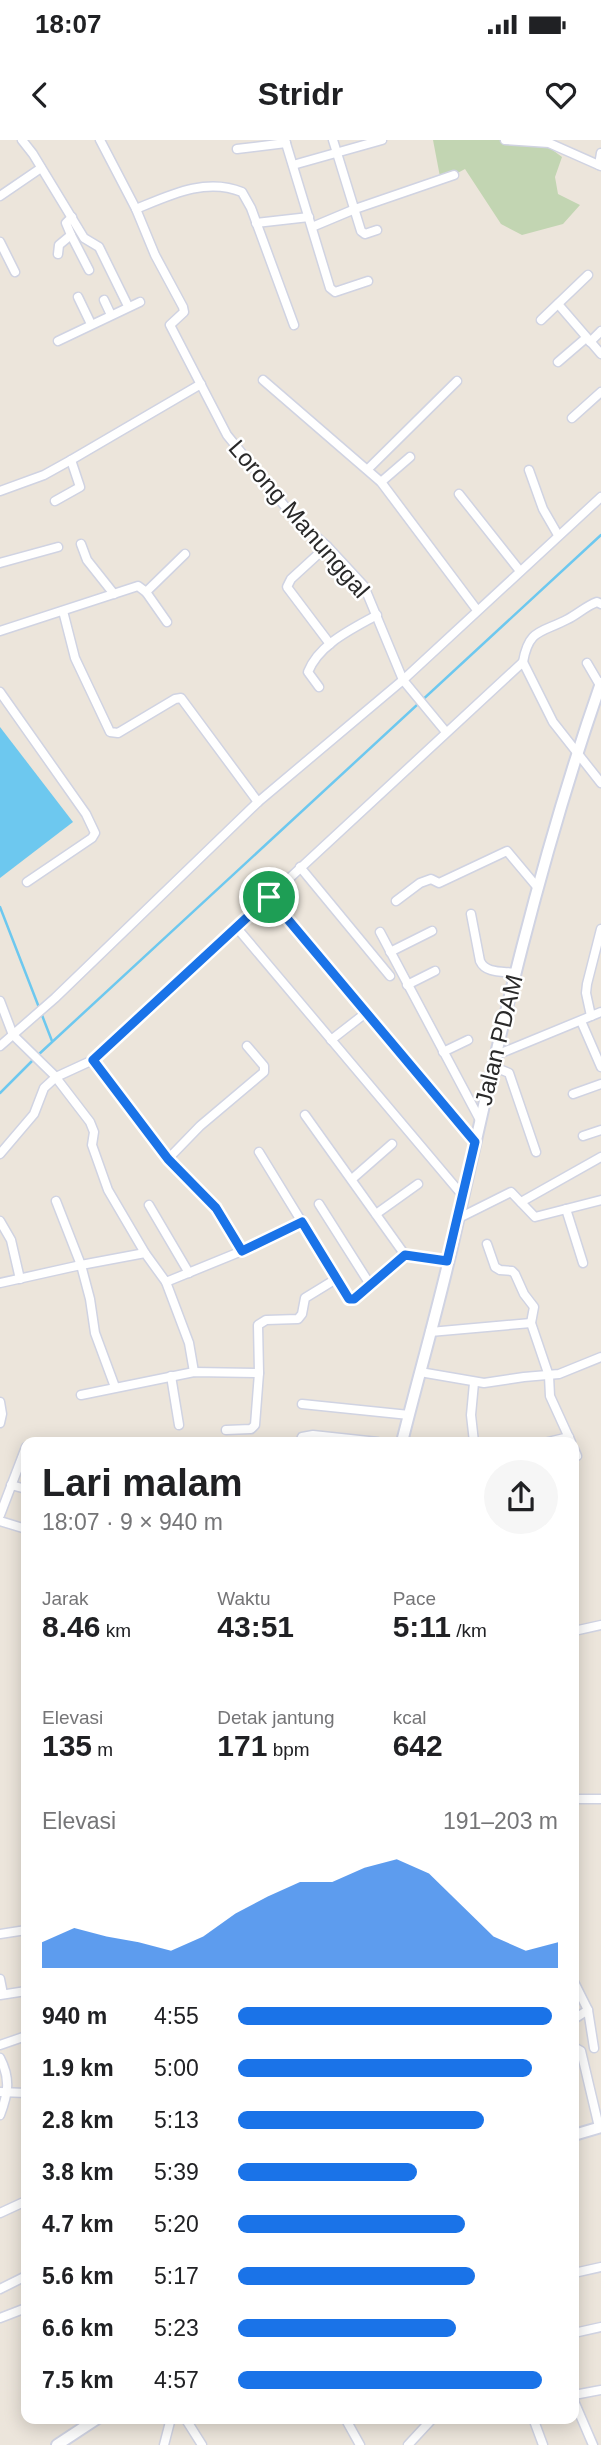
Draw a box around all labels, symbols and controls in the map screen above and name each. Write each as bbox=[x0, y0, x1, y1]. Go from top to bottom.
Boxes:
text: 18:07 bbox=[35, 9, 102, 39]
icon: back bbox=[21, 76, 59, 114]
text: Stridr bbox=[258, 76, 343, 112]
icon: heart bbox=[542, 76, 580, 114]
street label: Lorong Manunggal bbox=[224, 434, 375, 603]
pin bbox=[239, 867, 299, 927]
icon: arrive bbox=[250, 878, 288, 916]
street label: Jalan PDAM bbox=[469, 972, 528, 1108]
button: share bbox=[484, 1460, 558, 1534]
text: Lari malam bbox=[42, 1462, 243, 1504]
text: 18:07 · 9 × 940 m bbox=[42, 1509, 223, 1535]
text: Jarak bbox=[42, 1588, 88, 1609]
text: Waktu bbox=[217, 1588, 270, 1609]
text: Pace bbox=[393, 1588, 436, 1609]
text: 8.46 bbox=[42, 1610, 100, 1643]
text: 43:51 bbox=[217, 1610, 294, 1643]
text: 5:11 bbox=[393, 1610, 451, 1643]
text: km bbox=[100, 1620, 131, 1641]
text: /km bbox=[451, 1620, 487, 1641]
text: Elevasi bbox=[42, 1707, 103, 1728]
text: Detak jantung bbox=[217, 1707, 335, 1728]
text: kcal bbox=[393, 1707, 426, 1728]
text: 135 bbox=[42, 1729, 92, 1762]
text: 171 bbox=[217, 1729, 267, 1762]
text: 642 bbox=[393, 1729, 443, 1762]
text: m bbox=[92, 1739, 113, 1760]
text: bpm bbox=[267, 1739, 310, 1760]
text: Elevasi bbox=[42, 1808, 116, 1834]
text: 191–203 m bbox=[443, 1808, 558, 1834]
text: 940 m bbox=[42, 2003, 107, 2029]
text: 4:55 bbox=[154, 2003, 199, 2029]
text: 1.9 km bbox=[42, 2055, 114, 2081]
text: 5:00 bbox=[154, 2055, 199, 2081]
text: 2.8 km bbox=[42, 2107, 114, 2133]
text: 5:13 bbox=[154, 2107, 199, 2133]
text: 3.8 km bbox=[42, 2159, 114, 2185]
text: 5:39 bbox=[154, 2159, 199, 2185]
text: 4.7 km bbox=[42, 2211, 114, 2237]
text: 5:20 bbox=[154, 2211, 199, 2237]
text: 5.6 km bbox=[42, 2263, 114, 2289]
text: 5:17 bbox=[154, 2263, 199, 2289]
text: 6.6 km bbox=[42, 2315, 114, 2341]
text: 5:23 bbox=[154, 2315, 199, 2341]
text: 7.5 km bbox=[42, 2367, 114, 2393]
text: 4:57 bbox=[154, 2367, 199, 2393]

